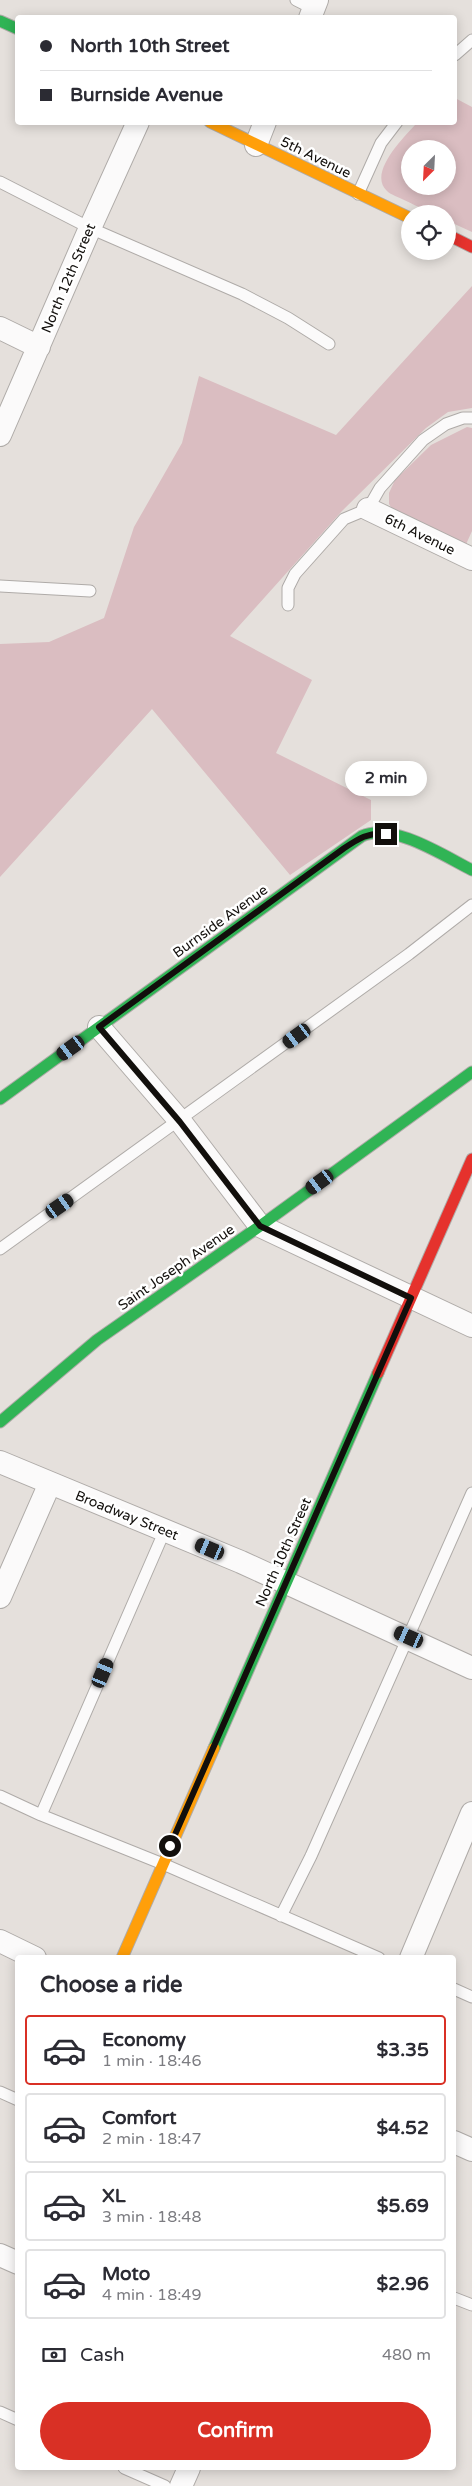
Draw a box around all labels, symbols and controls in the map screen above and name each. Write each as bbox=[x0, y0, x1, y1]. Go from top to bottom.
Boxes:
text: North 10th Street bbox=[70, 35, 230, 57]
text: Burnside Avenue bbox=[70, 84, 223, 106]
street label: 5th Avenue bbox=[278, 133, 354, 182]
north arrow bbox=[401, 140, 456, 195]
map controls bbox=[401, 140, 456, 260]
button: locate bbox=[401, 205, 456, 260]
street label: North 12th Street bbox=[38, 220, 100, 336]
street label: 6th Avenue bbox=[382, 510, 458, 559]
callout: 2 min bbox=[345, 762, 427, 796]
text: 2 min bbox=[365, 768, 407, 788]
route end bbox=[375, 823, 397, 845]
street label: Burnside Avenue bbox=[170, 881, 271, 961]
car bbox=[280, 1021, 313, 1051]
car bbox=[54, 1033, 87, 1063]
car bbox=[303, 1167, 336, 1197]
car bbox=[43, 1191, 76, 1221]
street label: Saint Joseph Avenue bbox=[115, 1221, 238, 1314]
street label: Broadway Street bbox=[73, 1487, 182, 1544]
street label: North 10th Street bbox=[252, 1494, 315, 1609]
car bbox=[193, 1536, 226, 1562]
car bbox=[392, 1624, 425, 1650]
car bbox=[90, 1656, 115, 1690]
route start bbox=[159, 1835, 181, 1857]
text: Choose a ride bbox=[40, 1972, 183, 1998]
icon: car bbox=[42, 2028, 87, 2073]
text: Economy bbox=[102, 2029, 186, 2051]
text: $3.35 bbox=[377, 2039, 429, 2061]
text: 1 min · 18:46 bbox=[102, 2051, 201, 2071]
icon: car bbox=[42, 2106, 87, 2151]
text: Comfort bbox=[102, 2107, 176, 2129]
text: $4.52 bbox=[377, 2117, 429, 2139]
text: 2 min · 18:47 bbox=[102, 2129, 201, 2149]
icon: car bbox=[42, 2184, 87, 2229]
text: XL bbox=[102, 2185, 126, 2207]
text: $5.69 bbox=[377, 2195, 429, 2217]
text: 3 min · 18:48 bbox=[102, 2207, 201, 2227]
icon: car bbox=[42, 2262, 87, 2307]
text: Moto bbox=[102, 2263, 150, 2285]
text: $2.96 bbox=[377, 2273, 429, 2295]
text: 4 min · 18:49 bbox=[102, 2285, 201, 2305]
icon: cash bbox=[40, 2341, 68, 2369]
text: Cash bbox=[80, 2344, 125, 2366]
text: 480 m bbox=[382, 2345, 431, 2365]
button: Confirm bbox=[40, 2402, 431, 2460]

